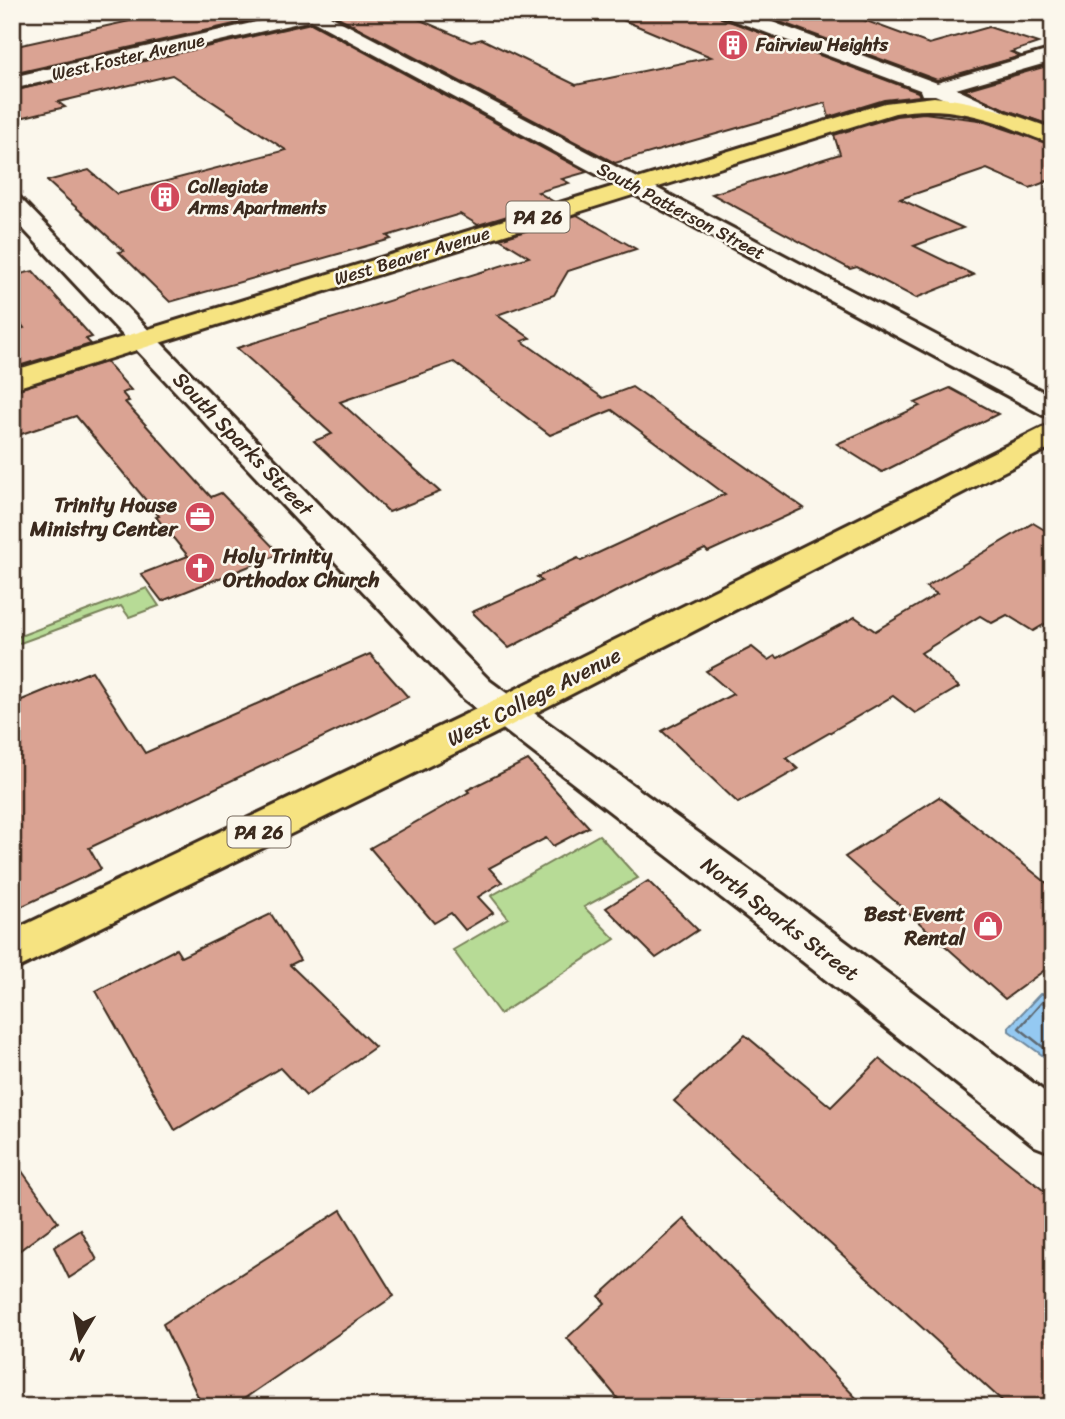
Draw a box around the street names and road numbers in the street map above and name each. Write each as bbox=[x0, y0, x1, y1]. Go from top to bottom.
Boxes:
street label: West Foster Avenue bbox=[48, 24, 208, 90]
street label: South Patterson Street bbox=[591, 153, 771, 269]
road number: PA 26 bbox=[506, 202, 570, 232]
street label: West Beaver Avenue bbox=[330, 217, 494, 295]
street label: South Sparks Street bbox=[163, 362, 324, 527]
street label: West College Avenue bbox=[440, 636, 628, 757]
road number: PA 26 bbox=[228, 817, 290, 848]
street label: North Sparks Street bbox=[692, 846, 868, 992]

